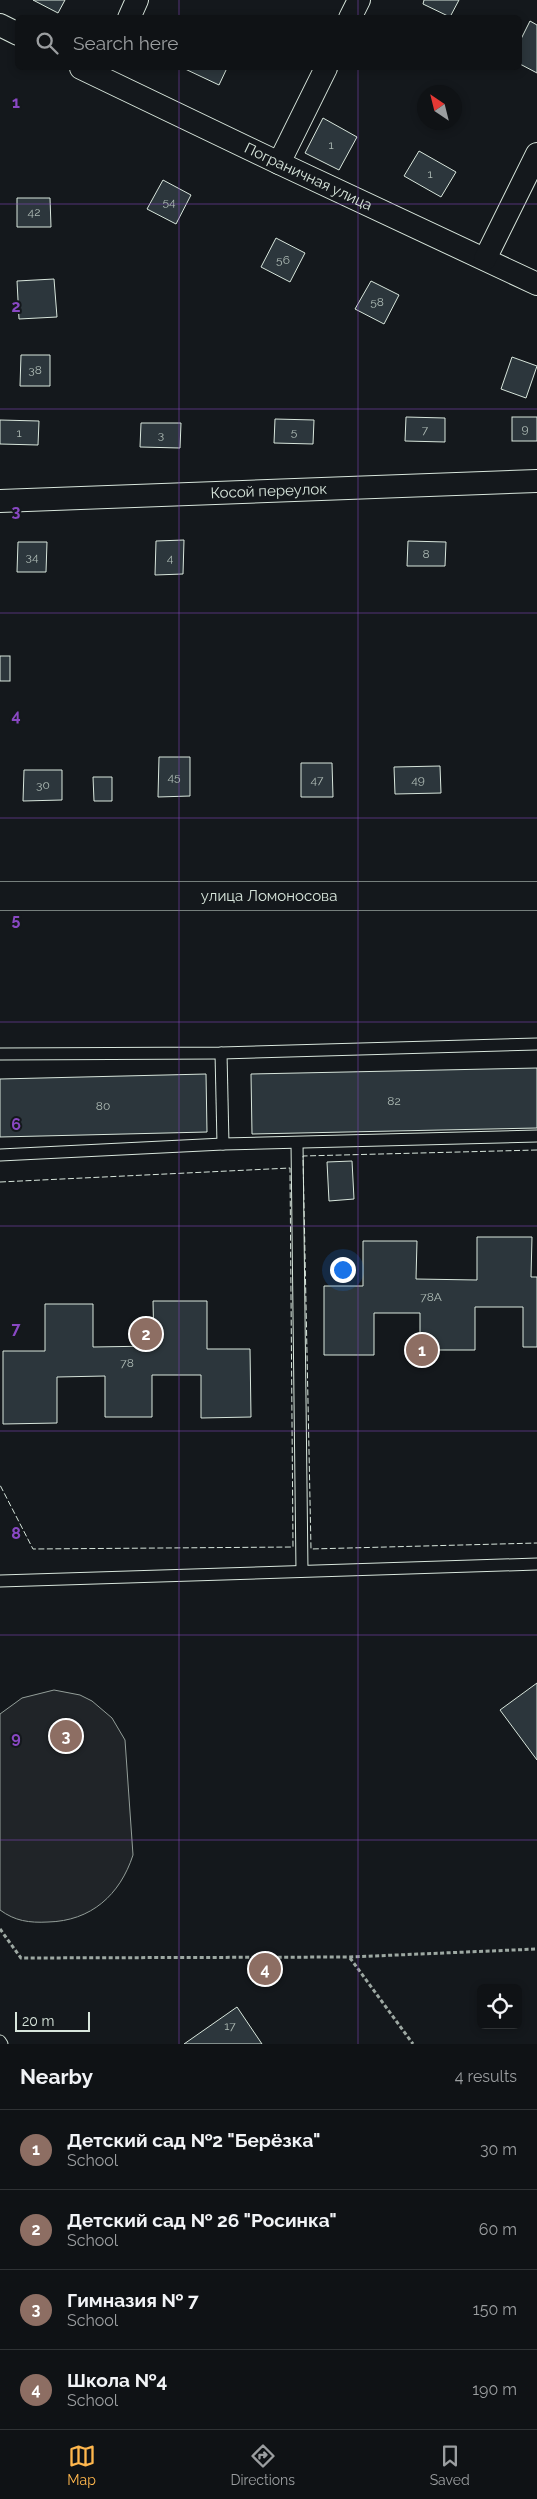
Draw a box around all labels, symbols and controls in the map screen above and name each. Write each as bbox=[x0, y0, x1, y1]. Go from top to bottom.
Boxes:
search box bbox=[15, 15, 522, 70]
icon: search bbox=[33, 29, 61, 57]
text: Search here bbox=[73, 32, 179, 54]
north arrow bbox=[417, 85, 462, 130]
text: 1 bbox=[12, 93, 20, 112]
house number: 1 bbox=[328, 138, 334, 152]
street label: Пограничная улица bbox=[242, 139, 375, 214]
house number: 1 bbox=[427, 167, 433, 181]
house number: 54 bbox=[162, 195, 176, 209]
house number: 42 bbox=[28, 205, 40, 219]
house number: 56 bbox=[276, 253, 290, 267]
house number: 58 bbox=[370, 295, 384, 309]
text: 2 bbox=[11, 297, 21, 316]
house number: 38 bbox=[28, 363, 42, 377]
house number: 9 bbox=[521, 422, 529, 436]
house number: 7 bbox=[422, 423, 429, 437]
house number: 5 bbox=[291, 425, 298, 439]
house number: 1 bbox=[16, 426, 22, 440]
house number: 3 bbox=[158, 428, 164, 442]
street label: Косой переулок bbox=[210, 480, 328, 502]
text: 3 bbox=[12, 502, 21, 521]
house number: 8 bbox=[422, 547, 430, 561]
house number: 34 bbox=[26, 550, 39, 564]
house number: 4 bbox=[167, 551, 174, 565]
text: 4 bbox=[11, 706, 21, 725]
house number: 45 bbox=[167, 770, 181, 784]
house number: 47 bbox=[311, 773, 324, 787]
house number: 49 bbox=[411, 773, 425, 787]
house number: 30 bbox=[36, 778, 50, 792]
street label: улица Ломоносова bbox=[201, 887, 337, 905]
text: 5 bbox=[12, 910, 21, 929]
house number: 82 bbox=[387, 1094, 401, 1108]
house number: 80 bbox=[96, 1099, 110, 1113]
text: 6 bbox=[11, 1115, 21, 1134]
your location bbox=[330, 1257, 356, 1283]
house number: 78А bbox=[420, 1290, 442, 1304]
pin: 2 bbox=[130, 1315, 162, 1353]
text: 7 bbox=[12, 1319, 21, 1338]
pin: 1 bbox=[406, 1331, 438, 1369]
house number: 78 bbox=[120, 1356, 134, 1370]
text: 8 bbox=[11, 1524, 21, 1543]
pin: 3 bbox=[50, 1717, 82, 1755]
text: 9 bbox=[11, 1728, 21, 1747]
pin: 4 bbox=[249, 1950, 281, 1988]
map controls bbox=[477, 1984, 522, 2029]
button: locate bbox=[477, 1984, 522, 2029]
scale bar bbox=[15, 2009, 90, 2032]
text: 20 m bbox=[22, 2013, 54, 2029]
house number: 17 bbox=[224, 2019, 236, 2033]
text: Nearby bbox=[20, 2064, 93, 2089]
text: 4 results bbox=[455, 2067, 517, 2086]
text: Детский сад №2 "Берёзка" bbox=[67, 2129, 320, 2151]
text: 1 bbox=[32, 2140, 40, 2159]
text: 30 m bbox=[480, 2140, 517, 2159]
text: School bbox=[67, 2151, 118, 2170]
text: Детский сад № 26 "Росинка" bbox=[67, 2209, 337, 2231]
text: 2 bbox=[31, 2220, 41, 2239]
text: 60 m bbox=[479, 2220, 517, 2239]
text: School bbox=[67, 2231, 118, 2250]
text: Гимназия № 7 bbox=[67, 2289, 199, 2311]
text: 3 bbox=[32, 2300, 40, 2319]
text: 150 m bbox=[473, 2300, 517, 2319]
text: School bbox=[67, 2311, 118, 2330]
text: Школа №4 bbox=[67, 2369, 167, 2391]
text: 4 bbox=[31, 2380, 41, 2399]
text: 190 m bbox=[472, 2380, 517, 2399]
text: School bbox=[67, 2391, 118, 2410]
tab: Map bbox=[67, 2442, 96, 2488]
tab: Directions bbox=[230, 2442, 295, 2488]
tab: Saved bbox=[430, 2442, 470, 2488]

